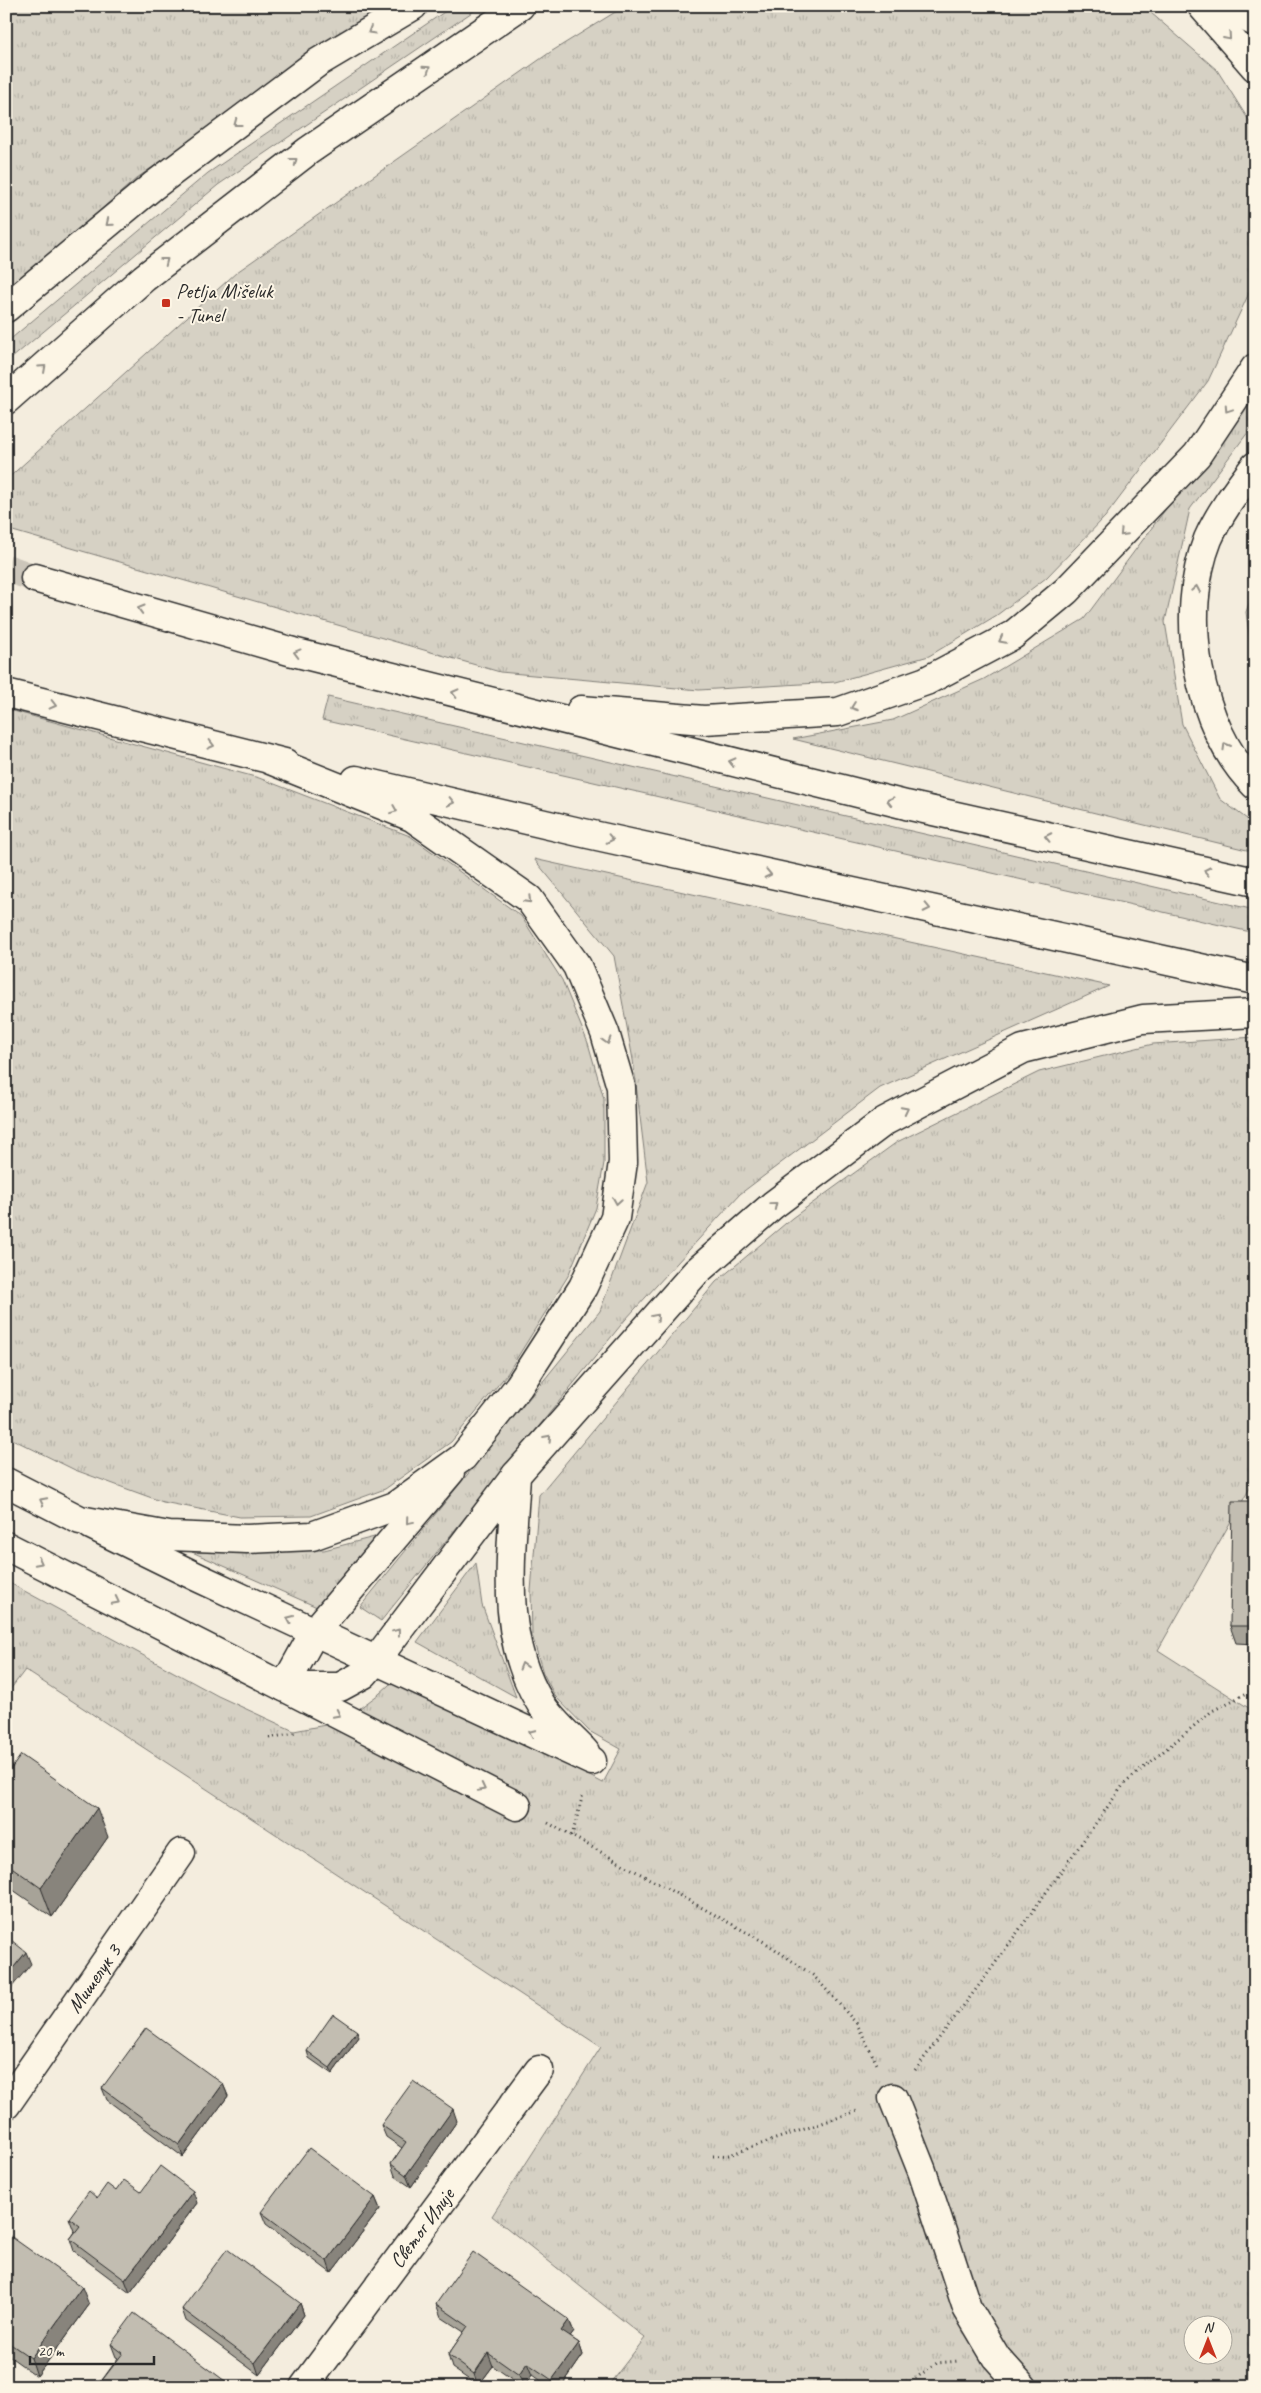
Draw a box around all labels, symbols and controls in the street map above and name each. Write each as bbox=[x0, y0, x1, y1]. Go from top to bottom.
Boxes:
one-way arrow bbox=[367, 25, 376, 35]
one-way arrow bbox=[1223, 31, 1232, 40]
one-way arrow bbox=[422, 66, 431, 75]
one-way arrow bbox=[233, 117, 243, 126]
one-way arrow bbox=[288, 159, 297, 167]
one-way arrow bbox=[106, 217, 115, 225]
one-way arrow bbox=[160, 258, 169, 267]
place label: Petlja Mišeluk - Tunel bbox=[176, 278, 274, 328]
marker: Petlja Mišeluk - Tunel bbox=[160, 297, 172, 309]
one-way arrow bbox=[37, 365, 46, 374]
one-way arrow bbox=[1225, 403, 1234, 413]
one-way arrow bbox=[1120, 527, 1129, 536]
one-way arrow bbox=[1190, 584, 1200, 593]
one-way arrow bbox=[137, 604, 145, 614]
one-way arrow bbox=[999, 634, 1008, 644]
one-way arrow bbox=[293, 648, 302, 659]
one-way arrow bbox=[450, 688, 459, 699]
one-way arrow bbox=[49, 699, 57, 709]
one-way arrow bbox=[851, 701, 859, 711]
one-way arrow bbox=[206, 739, 215, 750]
one-way arrow bbox=[1222, 742, 1232, 751]
one-way arrow bbox=[728, 757, 737, 768]
one-way arrow bbox=[447, 796, 456, 807]
one-way arrow bbox=[885, 796, 894, 807]
one-way arrow bbox=[389, 804, 398, 814]
one-way arrow bbox=[1044, 832, 1053, 842]
one-way arrow bbox=[605, 833, 614, 844]
one-way arrow bbox=[1203, 866, 1212, 877]
one-way arrow bbox=[764, 868, 773, 879]
one-way arrow bbox=[522, 894, 531, 903]
one-way arrow bbox=[923, 903, 932, 913]
one-way arrow bbox=[602, 1036, 612, 1044]
one-way arrow bbox=[900, 1106, 909, 1116]
one-way arrow bbox=[613, 1196, 623, 1205]
one-way arrow bbox=[768, 1201, 777, 1210]
one-way arrow bbox=[650, 1313, 659, 1322]
one-way arrow bbox=[542, 1435, 551, 1444]
one-way arrow bbox=[40, 1497, 49, 1507]
one-way arrow bbox=[405, 1516, 414, 1525]
one-way arrow bbox=[34, 1556, 43, 1566]
one-way arrow bbox=[111, 1595, 120, 1605]
one-way arrow bbox=[286, 1615, 295, 1626]
one-way arrow bbox=[391, 1628, 400, 1638]
one-way arrow bbox=[518, 1663, 528, 1671]
one-way arrow bbox=[332, 1708, 341, 1718]
one-way arrow bbox=[528, 1729, 537, 1739]
one-way arrow bbox=[477, 1782, 486, 1792]
street label: Мишелук 3 bbox=[61, 1938, 128, 2018]
street label: Светог Илије bbox=[384, 2181, 461, 2273]
north arrow bbox=[1184, 2316, 1234, 2366]
text: N bbox=[1204, 2319, 1215, 2336]
scale bar bbox=[30, 2333, 154, 2365]
text: 20 m bbox=[38, 2342, 65, 2361]

